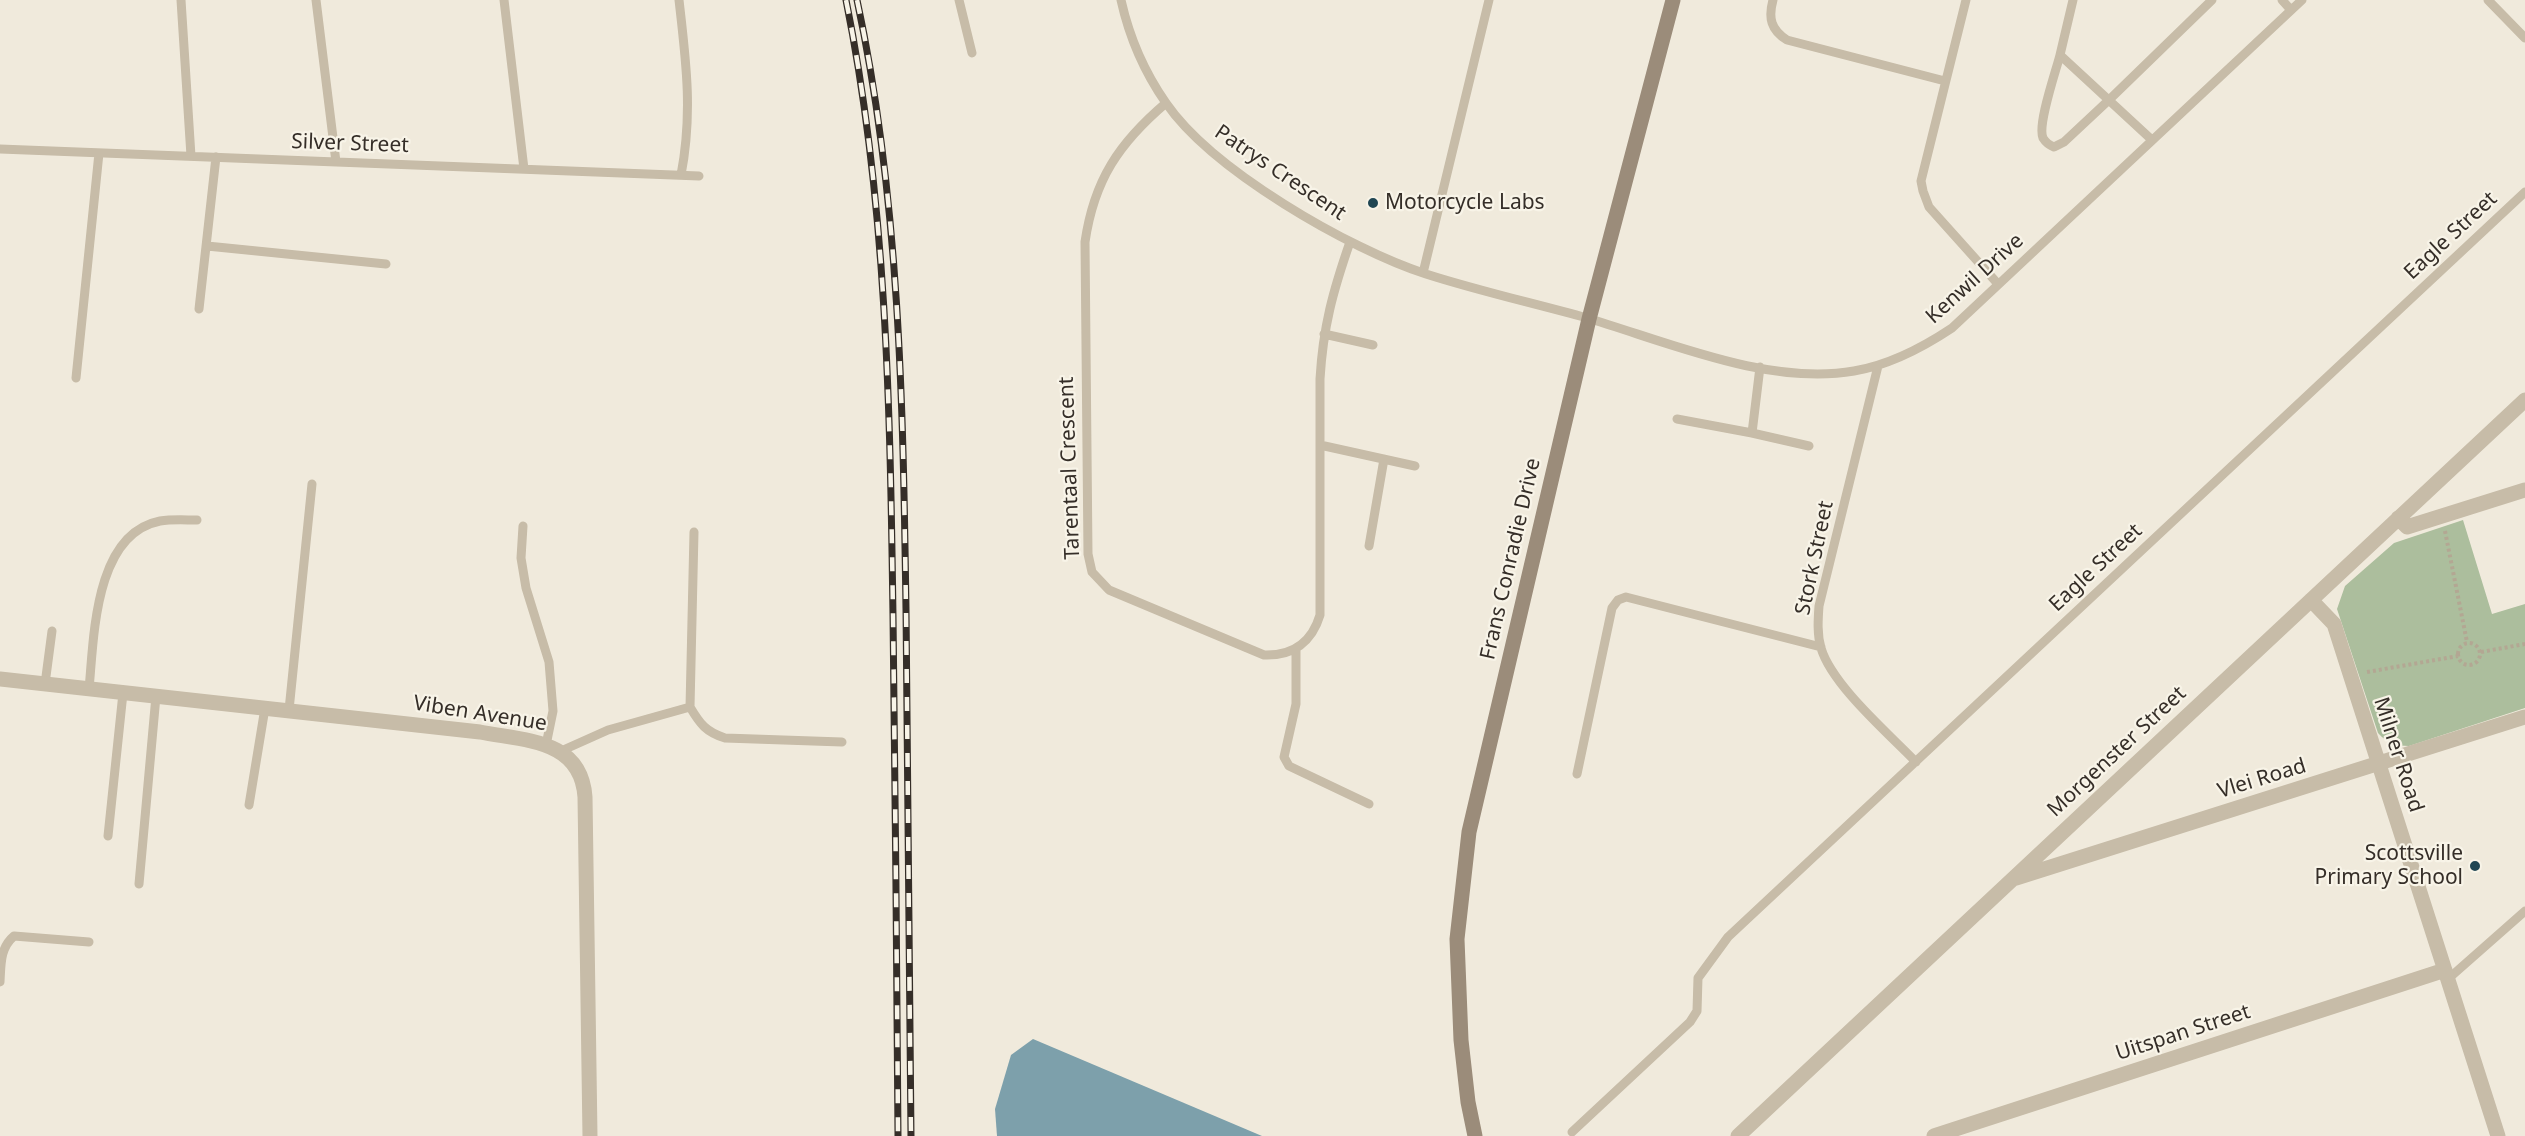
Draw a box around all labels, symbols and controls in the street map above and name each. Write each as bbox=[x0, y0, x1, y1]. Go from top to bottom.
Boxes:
street label: Patrys Crescent bbox=[1210, 120, 1350, 226]
street label: Silver Street bbox=[291, 129, 409, 159]
street label: Eagle Street bbox=[2399, 187, 2503, 285]
place label: Motorcycle Labs bbox=[1385, 190, 1545, 216]
marker: Motorcycle Labs bbox=[1366, 196, 1380, 210]
street label: Kenwil Drive bbox=[1921, 229, 2029, 329]
street label: Tarentaal Crescent bbox=[1054, 376, 1086, 560]
street label: Frans Conradie Drive bbox=[1476, 456, 1546, 662]
street label: Stork Street bbox=[1791, 499, 1839, 617]
street label: Eagle Street bbox=[2044, 519, 2148, 617]
street label: Morgenster Street bbox=[2043, 681, 2191, 823]
street label: Viben Avenue bbox=[411, 691, 549, 737]
street label: Milner Road bbox=[2368, 694, 2428, 816]
street label: Vlei Road bbox=[2215, 754, 2309, 804]
place label: Scottsville Primary School bbox=[2315, 841, 2463, 891]
marker: Scottsville Primary School bbox=[2468, 859, 2482, 873]
street label: Uitspan Street bbox=[2112, 999, 2254, 1067]

